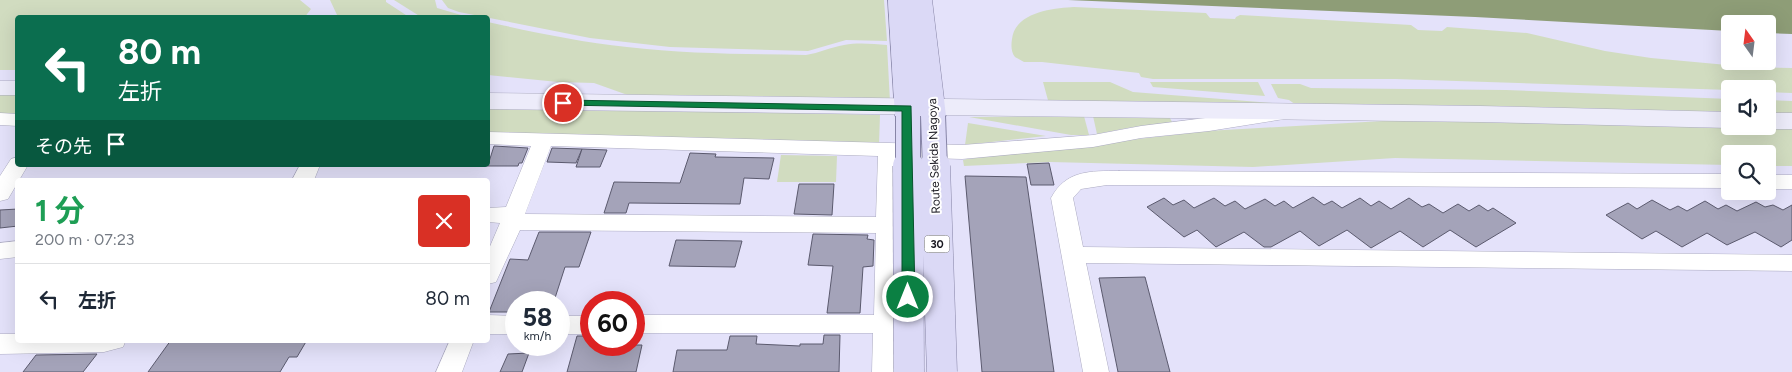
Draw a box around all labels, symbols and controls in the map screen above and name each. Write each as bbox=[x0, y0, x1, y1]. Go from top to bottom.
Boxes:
north arrow bbox=[1721, 15, 1776, 70]
map controls bbox=[1721, 15, 1776, 200]
text: 80 m bbox=[118, 31, 201, 73]
icon: left bbox=[35, 35, 100, 100]
text: 左折 bbox=[118, 78, 162, 105]
button: sound bbox=[1721, 80, 1776, 135]
pin bbox=[542, 82, 584, 124]
icon: arrive bbox=[549, 89, 577, 117]
street label: Route Sekida Nagoya bbox=[925, 98, 943, 214]
icon: arrive bbox=[102, 130, 130, 158]
text: その先 bbox=[35, 135, 92, 158]
button: search bbox=[1721, 145, 1776, 200]
text: 1 分 bbox=[35, 192, 85, 229]
button: close bbox=[418, 195, 470, 247]
text: 200 m · 07:23 bbox=[35, 230, 135, 249]
road number: 30 bbox=[924, 235, 950, 252]
position arrow bbox=[881, 270, 933, 322]
icon: left bbox=[35, 285, 63, 313]
text: 80 m bbox=[425, 287, 470, 310]
text: 左折 bbox=[78, 289, 116, 312]
speed limit sign: 60 bbox=[580, 291, 645, 356]
text: 58 bbox=[523, 302, 552, 332]
text: km/h bbox=[524, 329, 551, 343]

